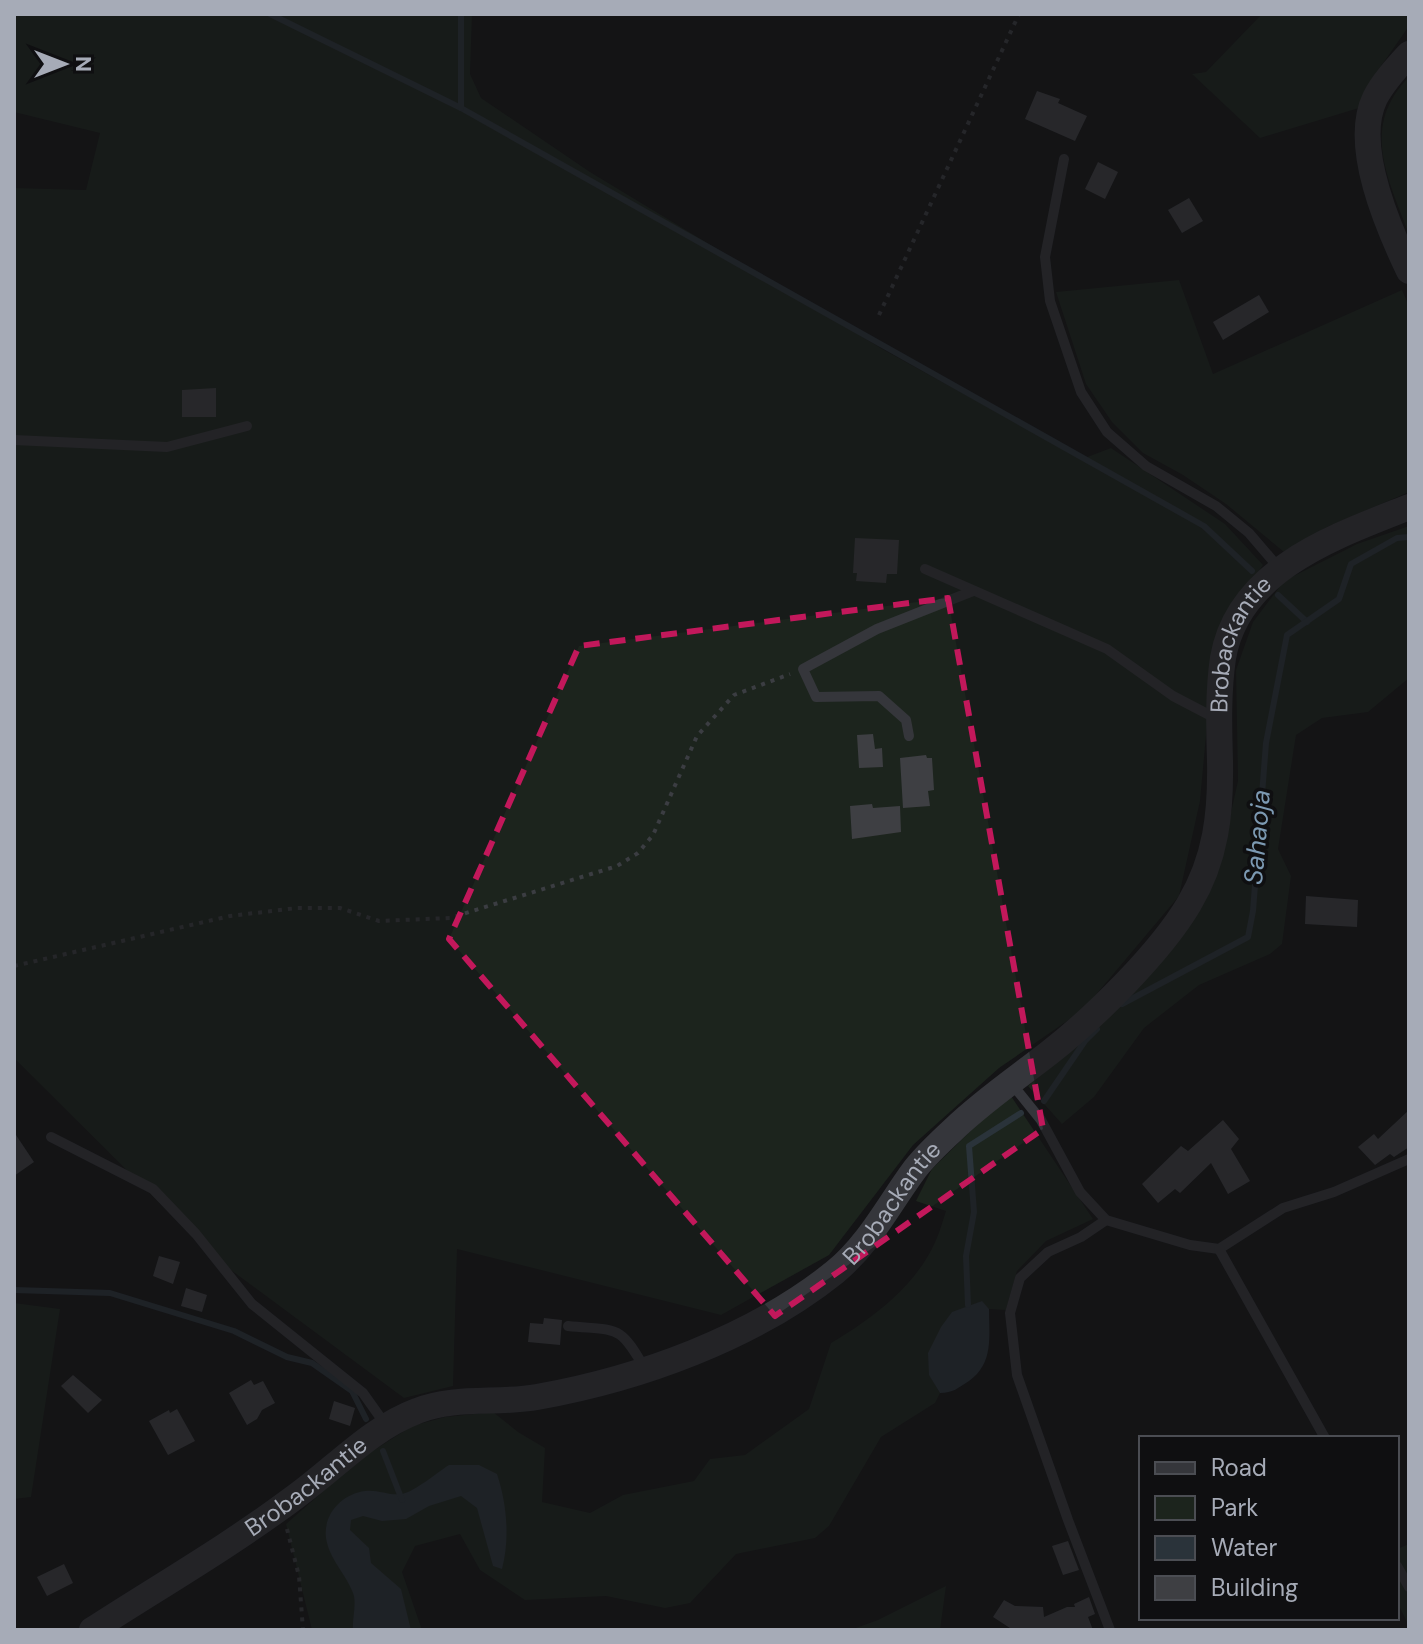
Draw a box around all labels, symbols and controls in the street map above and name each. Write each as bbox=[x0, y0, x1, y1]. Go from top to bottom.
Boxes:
north arrow bbox=[24, 24, 104, 104]
text: N bbox=[69, 56, 98, 72]
street label: Brobackantie bbox=[1203, 568, 1278, 713]
water label: Sahaoja bbox=[1236, 788, 1278, 886]
street label: Brobackantie bbox=[836, 1134, 947, 1271]
street label: Brobackantie bbox=[239, 1429, 373, 1543]
legend bbox=[1139, 1436, 1399, 1620]
text: Road bbox=[1211, 1452, 1267, 1483]
text: Park bbox=[1211, 1492, 1258, 1523]
text: Water bbox=[1211, 1532, 1277, 1563]
text: Building bbox=[1211, 1572, 1298, 1603]

